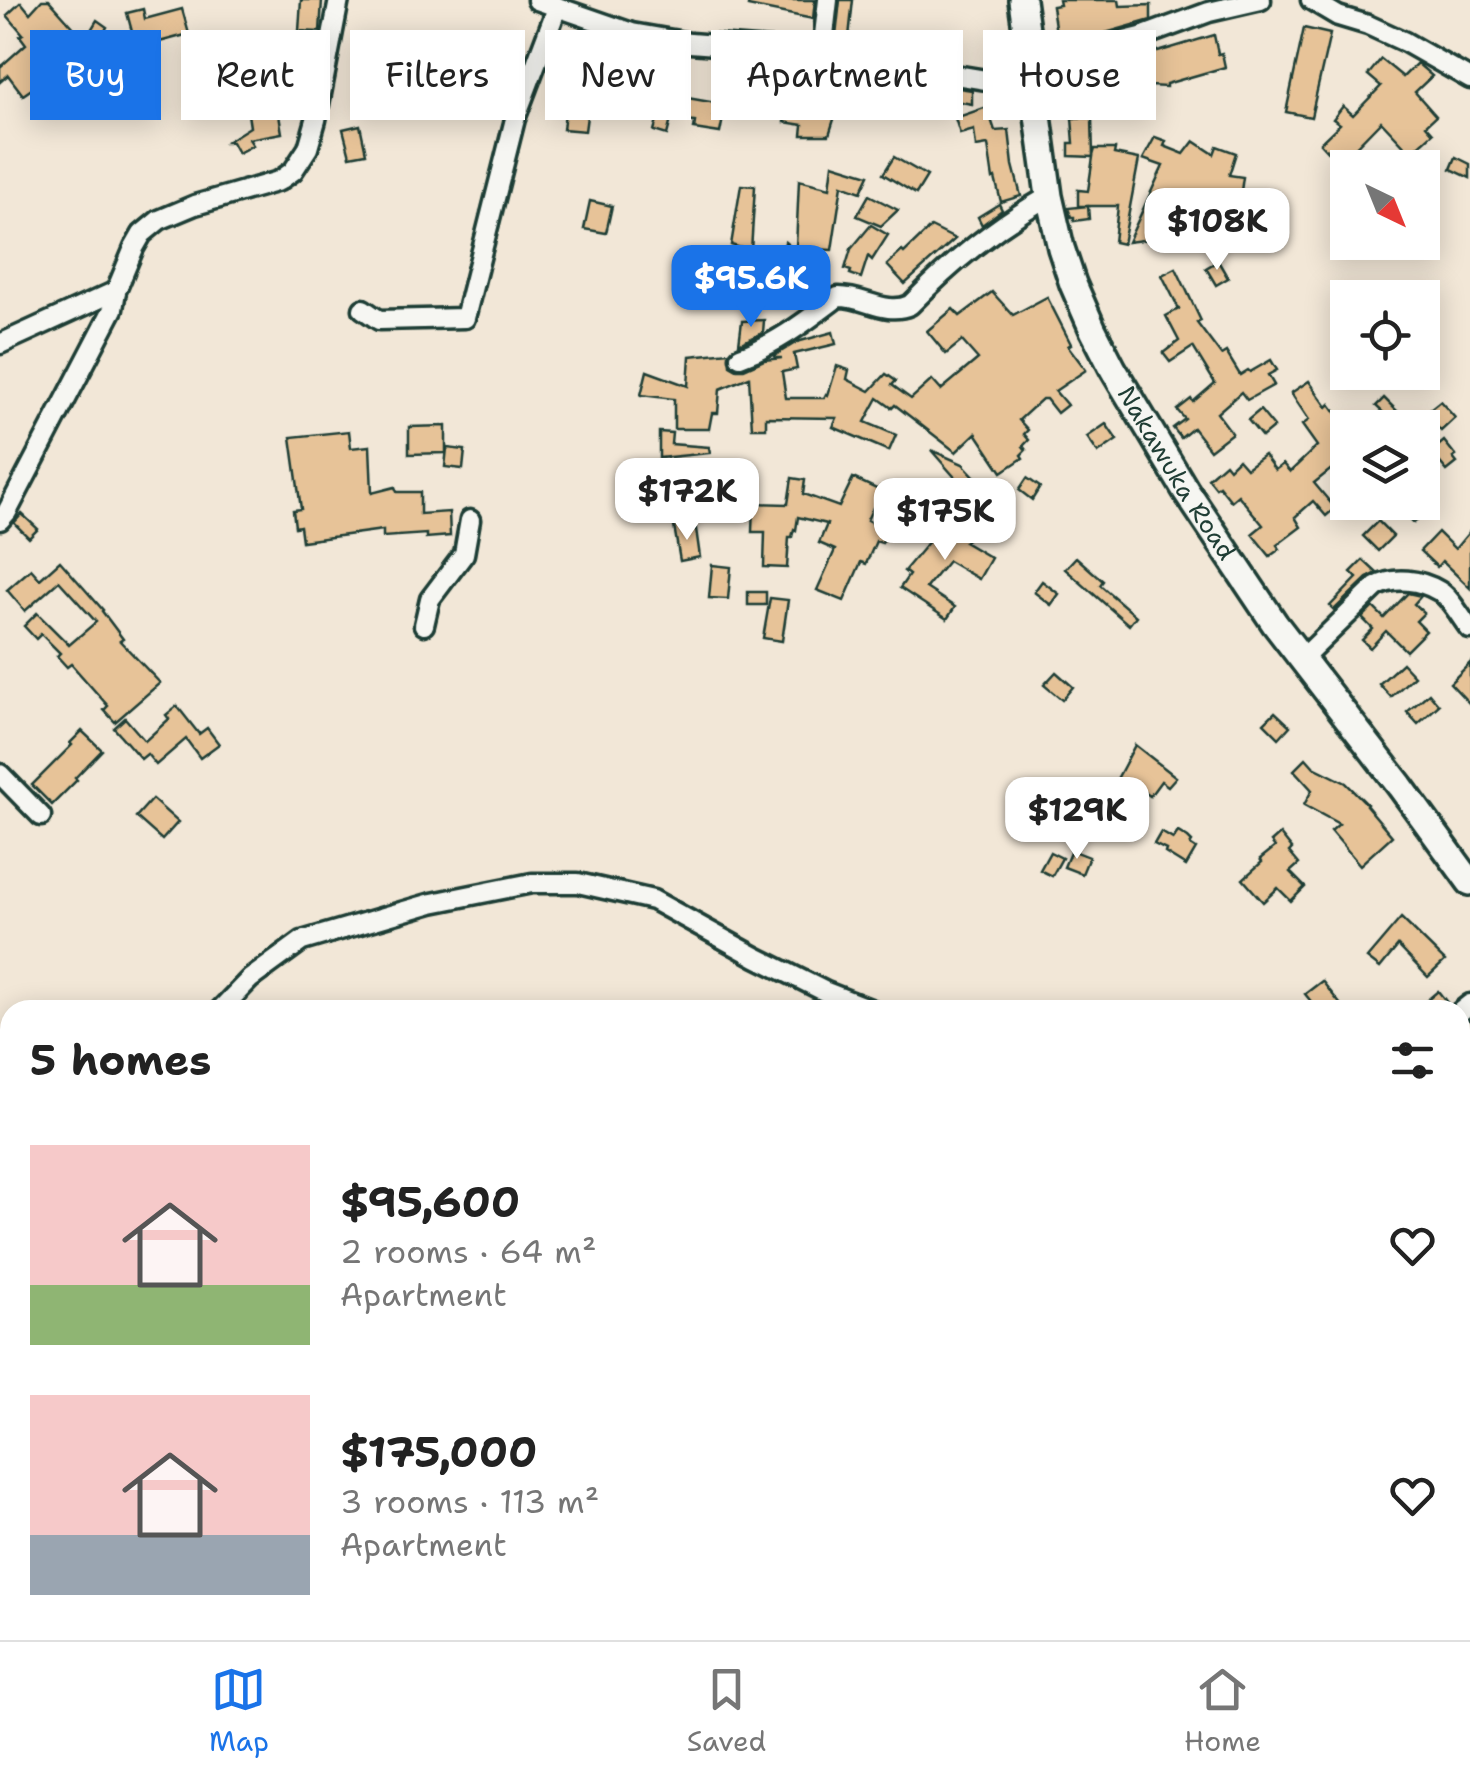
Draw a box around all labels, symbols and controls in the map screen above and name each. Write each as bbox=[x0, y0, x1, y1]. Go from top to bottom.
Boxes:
chip: Buy bbox=[30, 30, 161, 120]
chip: Rent bbox=[181, 30, 330, 120]
chip: Filters bbox=[350, 30, 525, 120]
chip: New bbox=[545, 30, 691, 120]
chip: Apartment bbox=[711, 30, 963, 120]
chip: House bbox=[983, 30, 1156, 120]
north arrow bbox=[1330, 150, 1440, 260]
map controls bbox=[1330, 150, 1440, 520]
pin: $108K bbox=[1147, 188, 1287, 273]
text: $108K bbox=[1167, 199, 1268, 242]
pin: $95.6K bbox=[670, 245, 832, 330]
text: $95.6K bbox=[694, 256, 808, 299]
button: locate bbox=[1330, 280, 1440, 390]
street label: Nakawuka Road bbox=[1110, 379, 1244, 567]
button: layers bbox=[1330, 410, 1440, 520]
pin: $172K bbox=[617, 458, 757, 543]
text: $172K bbox=[637, 469, 737, 512]
pin: $175K bbox=[875, 478, 1015, 563]
text: $175K bbox=[896, 489, 994, 532]
pin: $129K bbox=[1007, 777, 1147, 862]
text: $129K bbox=[1027, 788, 1127, 831]
text: 5 homes bbox=[30, 1032, 211, 1088]
icon: filters bbox=[1385, 1033, 1440, 1088]
text: $95,600 bbox=[340, 1174, 520, 1230]
icon: home bbox=[110, 1185, 230, 1305]
icon: heart bbox=[1385, 1218, 1440, 1273]
text: 2 rooms · 64 m² bbox=[340, 1230, 596, 1273]
text: Apartment bbox=[340, 1273, 507, 1316]
text: $175,000 bbox=[340, 1424, 537, 1480]
icon: home bbox=[110, 1435, 230, 1555]
icon: heart bbox=[1385, 1468, 1440, 1523]
text: 3 rooms · 113 m² bbox=[340, 1480, 599, 1523]
text: Apartment bbox=[340, 1523, 507, 1566]
tab: Map bbox=[209, 1662, 269, 1760]
tab: Saved bbox=[687, 1662, 766, 1760]
tab: Home bbox=[1184, 1662, 1261, 1760]

